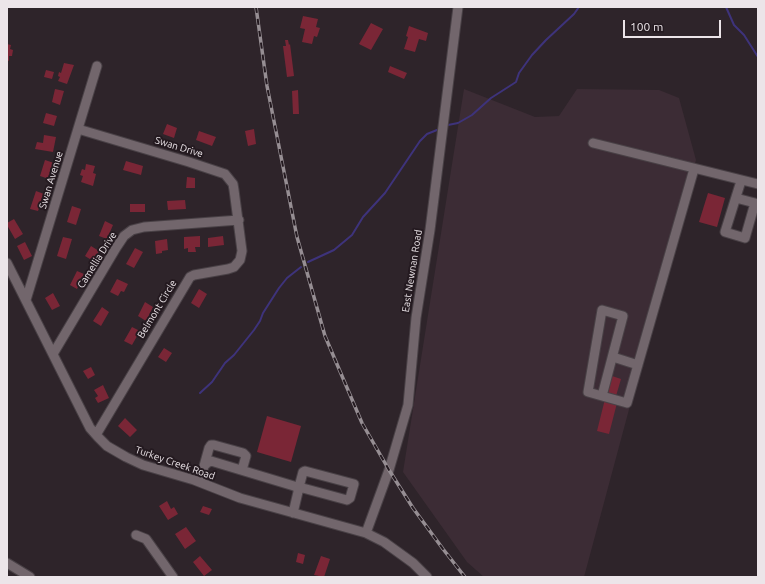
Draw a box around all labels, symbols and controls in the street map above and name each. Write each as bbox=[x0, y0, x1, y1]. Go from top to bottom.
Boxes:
scale bar bbox=[625, 12, 723, 38]
text: 100 m bbox=[630, 20, 663, 33]
street label: Swan Drive bbox=[153, 134, 205, 160]
street label: Swan Avenue bbox=[37, 150, 65, 210]
street label: East Newnan Road bbox=[400, 229, 424, 313]
street label: Camellia Drive bbox=[75, 230, 119, 290]
street label: Belmont Circle bbox=[135, 278, 179, 340]
street label: Turkey Creek Road bbox=[134, 444, 216, 482]

